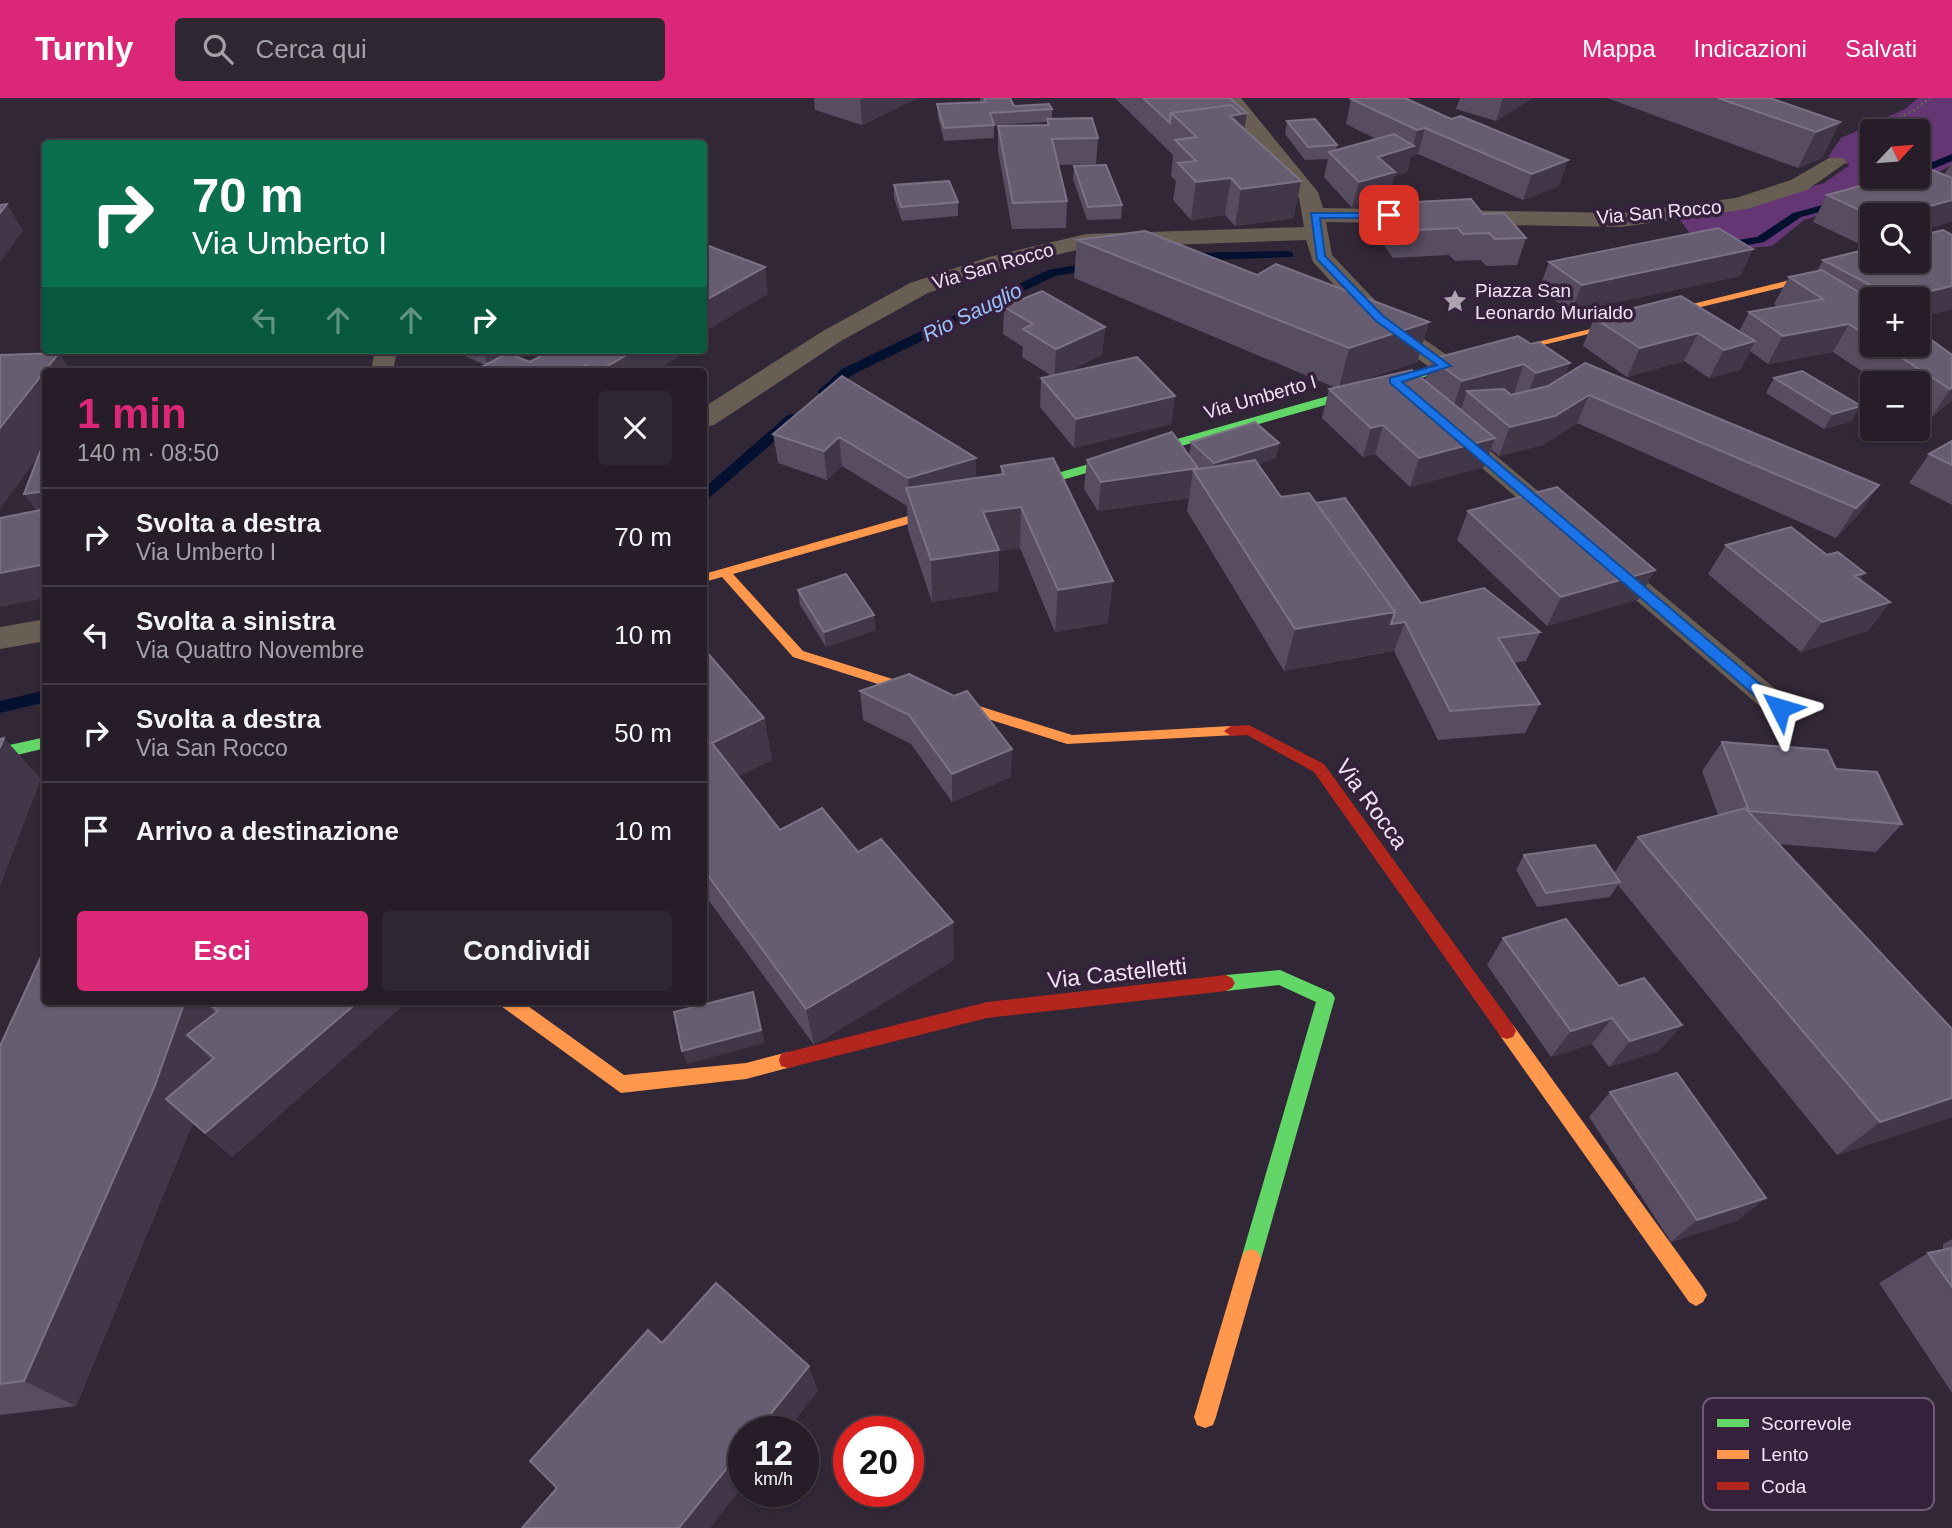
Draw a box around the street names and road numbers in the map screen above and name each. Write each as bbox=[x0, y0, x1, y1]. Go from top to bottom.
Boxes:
street label: Via San Rocco bbox=[1596, 196, 1722, 228]
street label: Via San Rocco bbox=[930, 239, 1056, 293]
street label: Via Umberto I bbox=[1201, 371, 1319, 423]
street label: Via Rocca bbox=[1331, 754, 1413, 854]
street label: Via Castelletti bbox=[1046, 953, 1188, 993]

